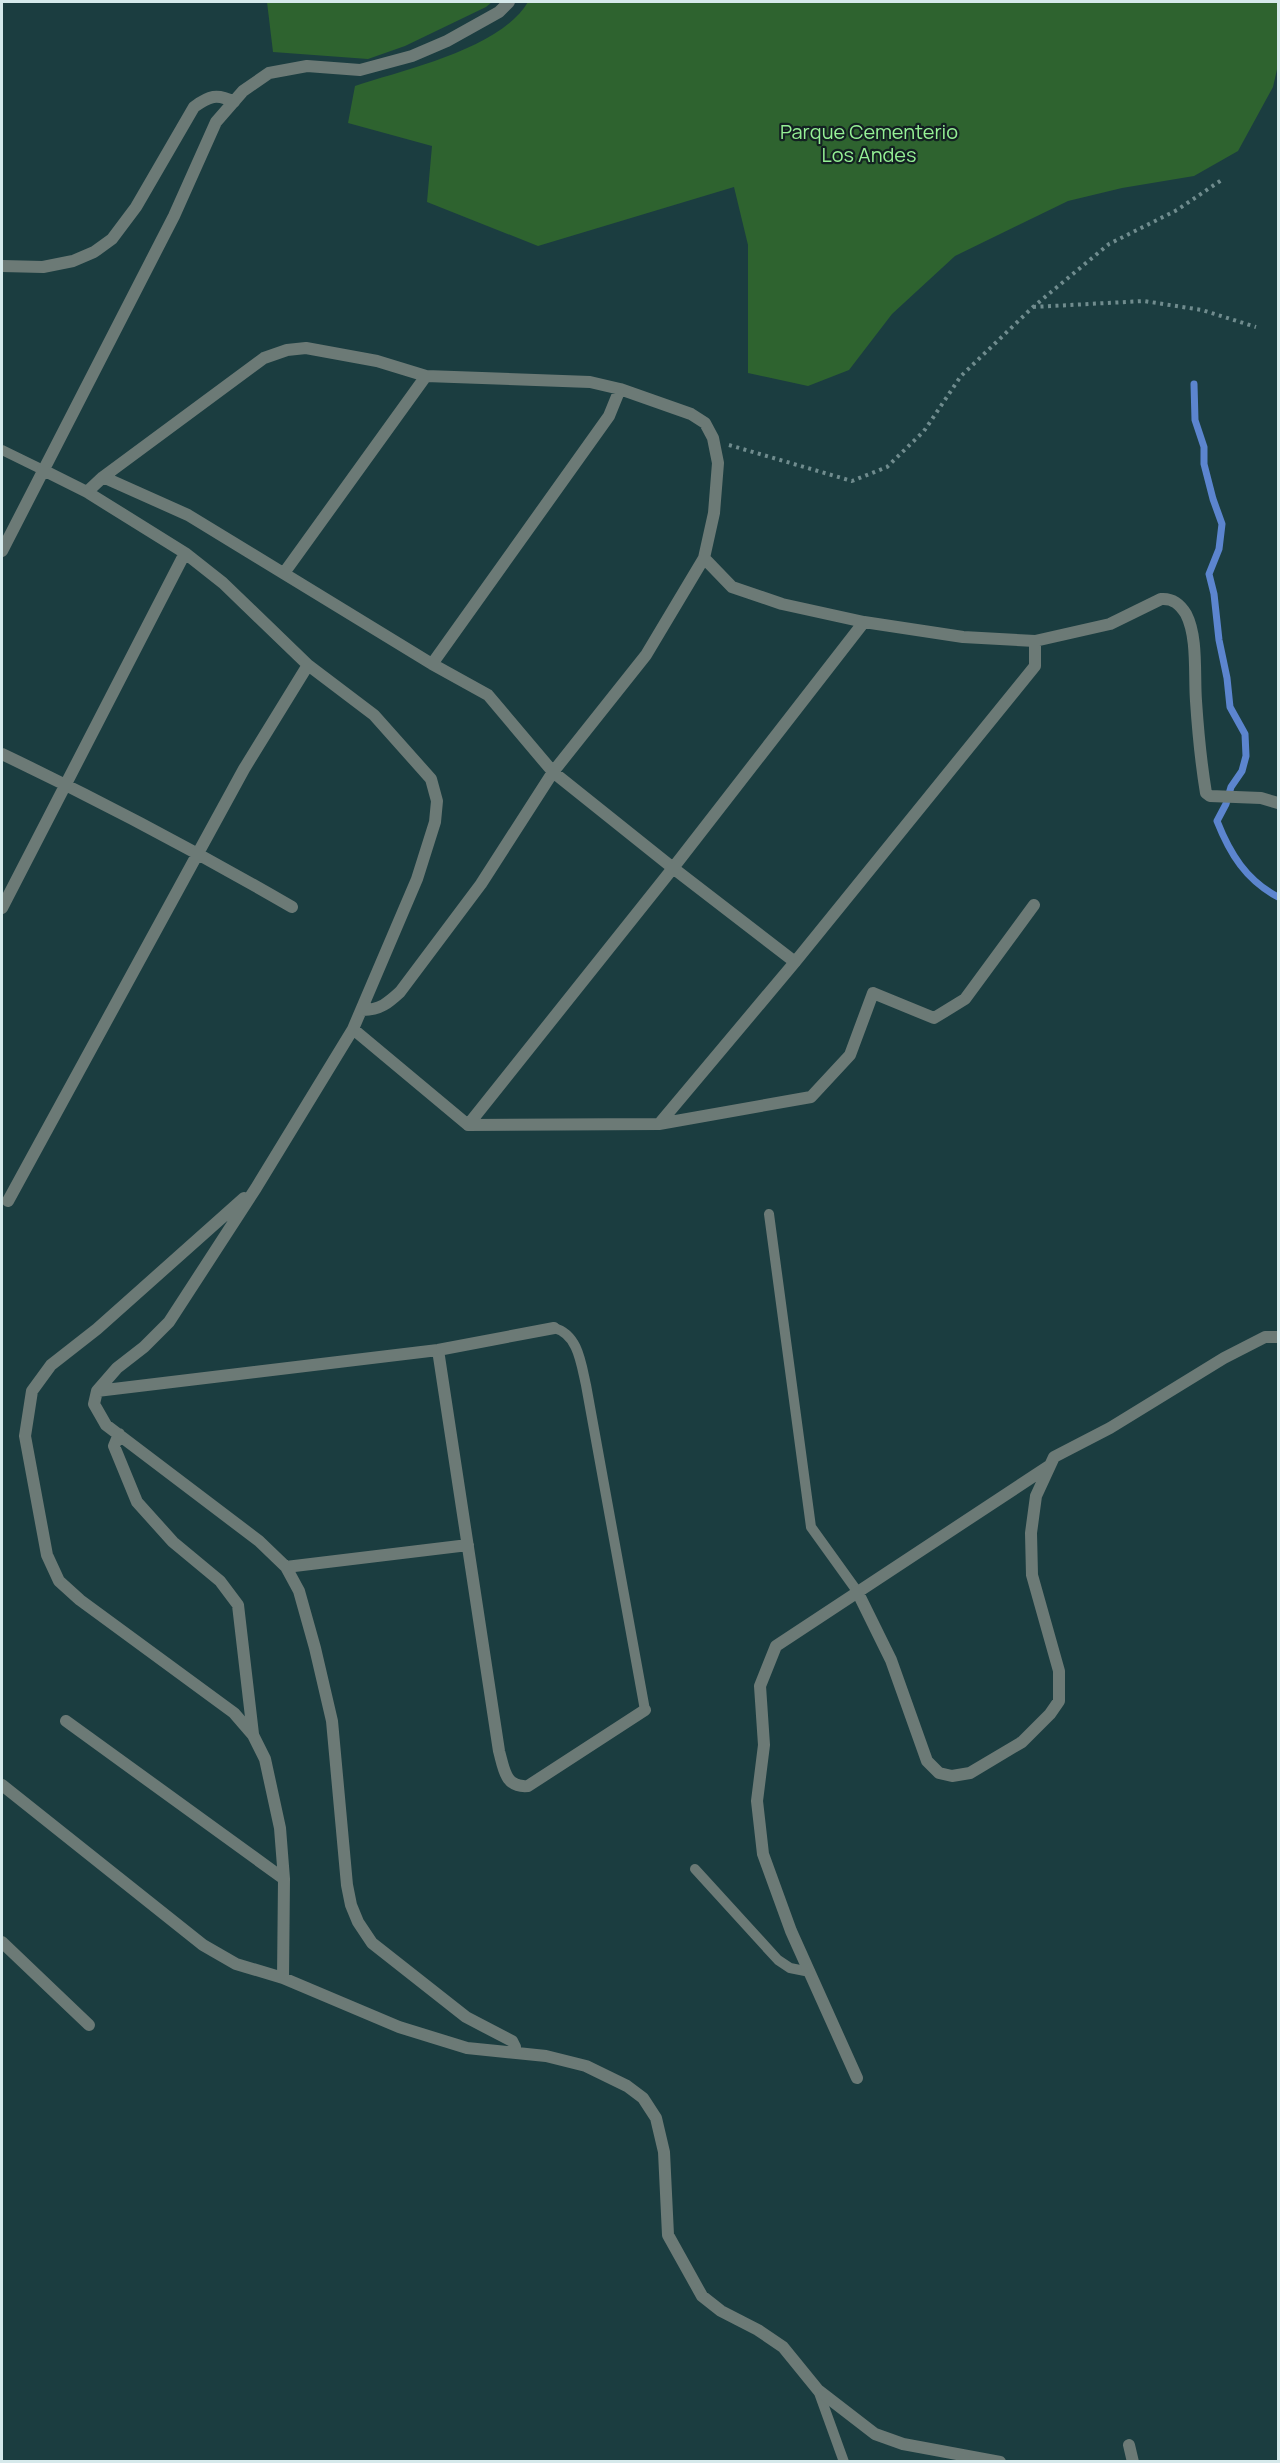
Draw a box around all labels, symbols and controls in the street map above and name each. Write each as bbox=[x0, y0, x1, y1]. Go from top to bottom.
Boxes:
park label: Parque Cementerio Los Andes bbox=[780, 118, 958, 168]

